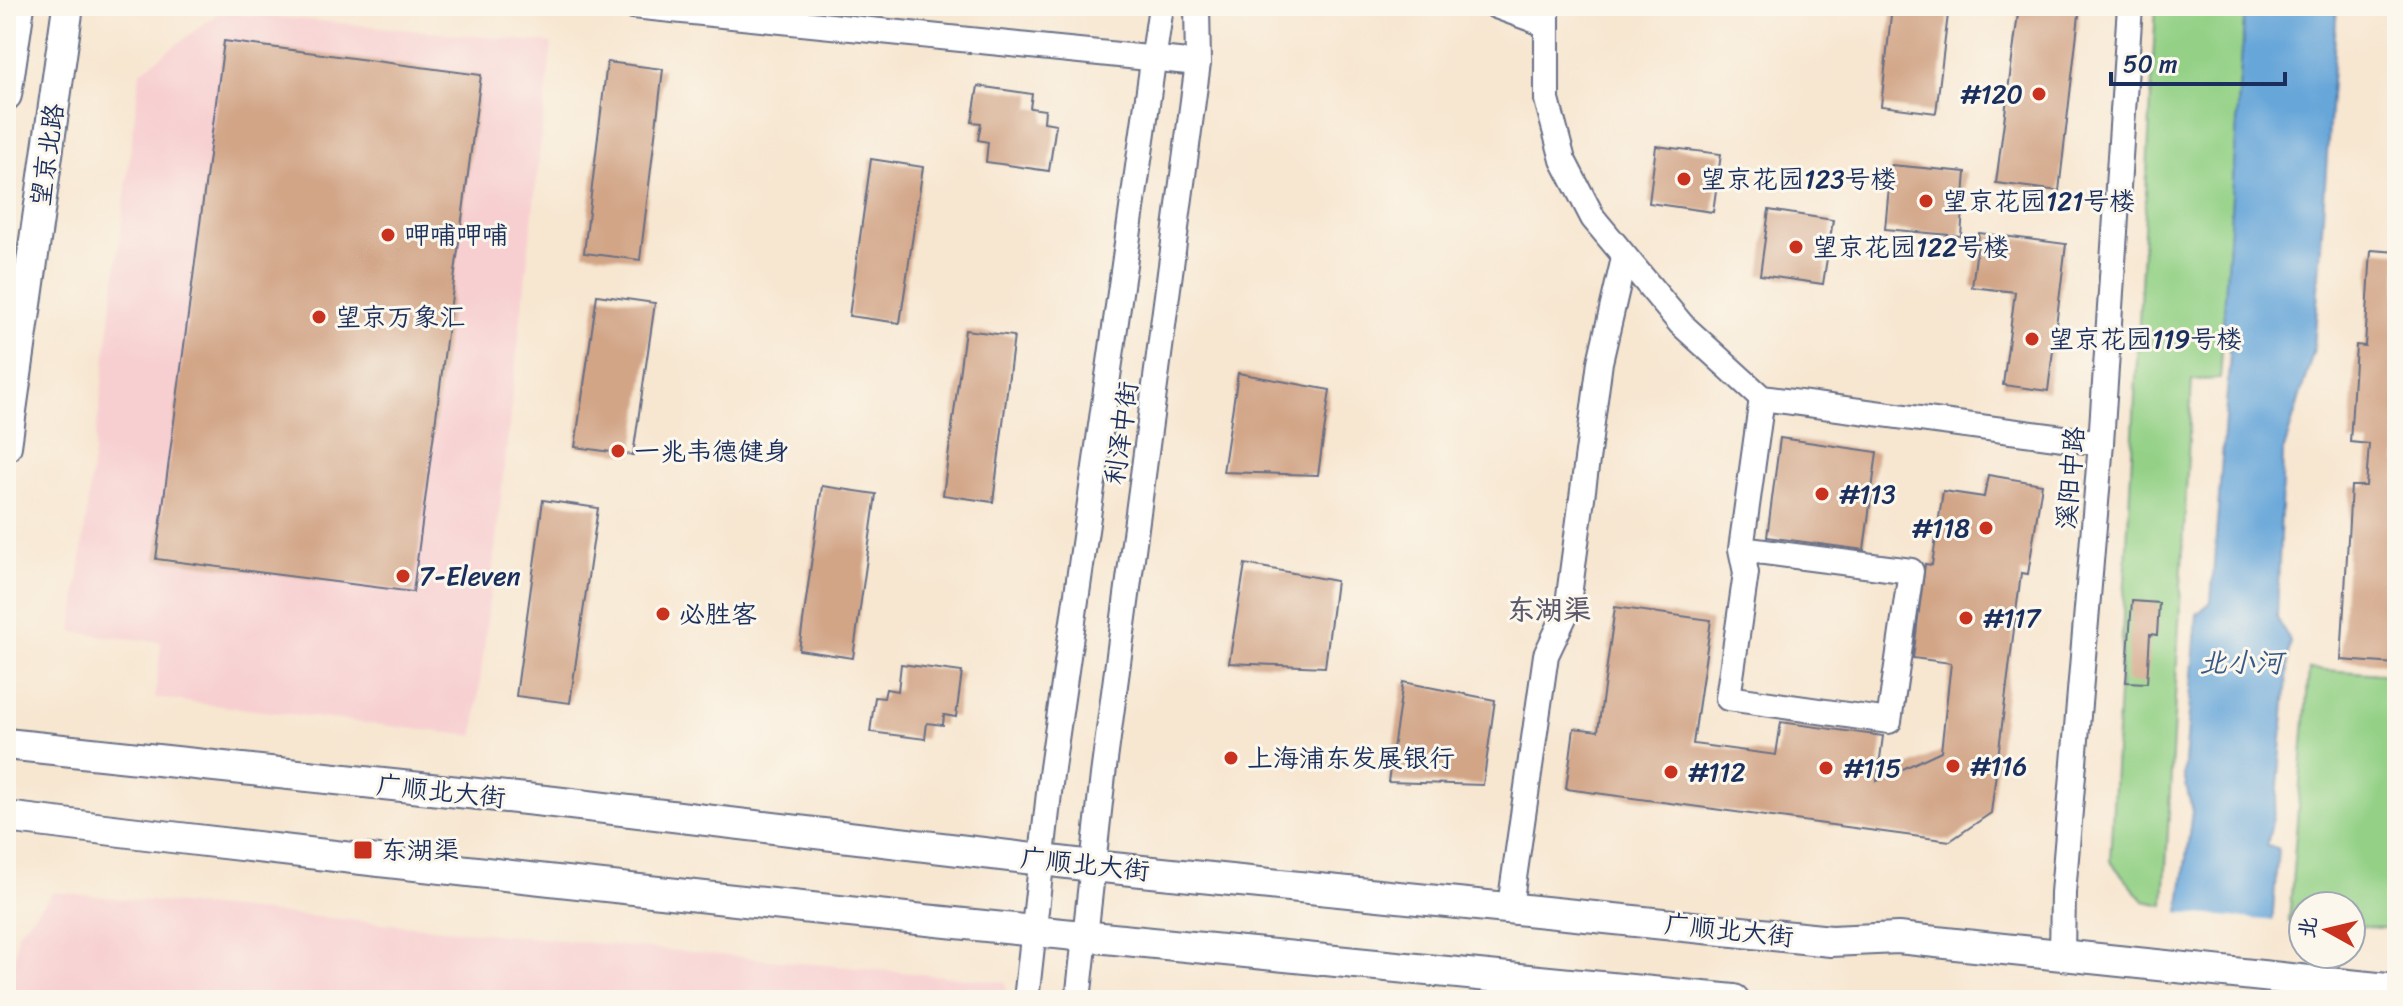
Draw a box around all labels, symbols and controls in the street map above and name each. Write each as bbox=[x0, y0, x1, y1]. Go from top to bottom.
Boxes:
scale bar bbox=[2111, 36, 2285, 86]
text: 50 m bbox=[2123, 43, 2178, 85]
place label: #120 bbox=[1959, 71, 2023, 117]
marker: #120 bbox=[2030, 85, 2048, 103]
street label: 望京北路 bbox=[17, 100, 77, 210]
place label: 望京花园123号楼 bbox=[1700, 156, 1896, 202]
marker: 望京花园123号楼 bbox=[1675, 170, 1693, 188]
place label: 望京花园121号楼 bbox=[1942, 178, 2135, 224]
marker: 望京花园121号楼 bbox=[1917, 192, 1935, 210]
place label: 呷哺呷哺 bbox=[404, 212, 508, 258]
place label: 望京花园122号楼 bbox=[1812, 224, 2009, 270]
marker: 呷哺呷哺 bbox=[379, 226, 397, 244]
marker: 望京花园122号楼 bbox=[1787, 238, 1805, 256]
place label: 望京万象汇 bbox=[335, 294, 465, 340]
marker: 望京万象汇 bbox=[310, 308, 328, 326]
place label: 望京花园119号楼 bbox=[2048, 316, 2242, 362]
marker: 望京花园119号楼 bbox=[2023, 330, 2041, 348]
street label: 利泽中街 bbox=[1091, 378, 1151, 488]
street label: 溪阳中路 bbox=[2043, 424, 2097, 532]
place label: 一兆韦德健身 bbox=[634, 428, 790, 474]
marker: 一兆韦德健身 bbox=[609, 442, 627, 460]
place label: #113 bbox=[1838, 471, 1896, 517]
marker: #113 bbox=[1813, 485, 1831, 503]
place label: #118 bbox=[1911, 505, 1970, 551]
marker: #118 bbox=[1977, 519, 1995, 537]
place label: 7-Eleven bbox=[419, 553, 521, 599]
marker: 7-Eleven bbox=[394, 567, 412, 585]
district label: 东湖渠 bbox=[1507, 585, 1591, 634]
place label: 必胜客 bbox=[679, 591, 757, 637]
place label: #117 bbox=[1982, 595, 2043, 641]
marker: 必胜客 bbox=[654, 605, 672, 623]
marker: #117 bbox=[1957, 609, 1975, 627]
water label: 北小河 bbox=[2199, 638, 2287, 687]
place label: 上海浦东发展银行 bbox=[1247, 735, 1455, 781]
place label: #116 bbox=[1969, 743, 2027, 789]
place label: #115 bbox=[1842, 745, 1902, 791]
marker: 上海浦东发展银行 bbox=[1222, 749, 1240, 767]
place label: #112 bbox=[1687, 749, 1746, 795]
marker: #116 bbox=[1944, 757, 1962, 775]
marker: #115 bbox=[1817, 759, 1835, 777]
street label: 广顺北大街 bbox=[374, 761, 508, 821]
marker: #112 bbox=[1662, 763, 1680, 781]
place label: 东湖渠 bbox=[381, 827, 459, 873]
street label: 广顺北大街 bbox=[1018, 834, 1152, 894]
marker: 东湖渠 bbox=[352, 839, 374, 861]
north arrow bbox=[2287, 890, 2367, 970]
street label: 广顺北大街 bbox=[1662, 900, 1796, 960]
text: 北 bbox=[2287, 914, 2329, 941]

